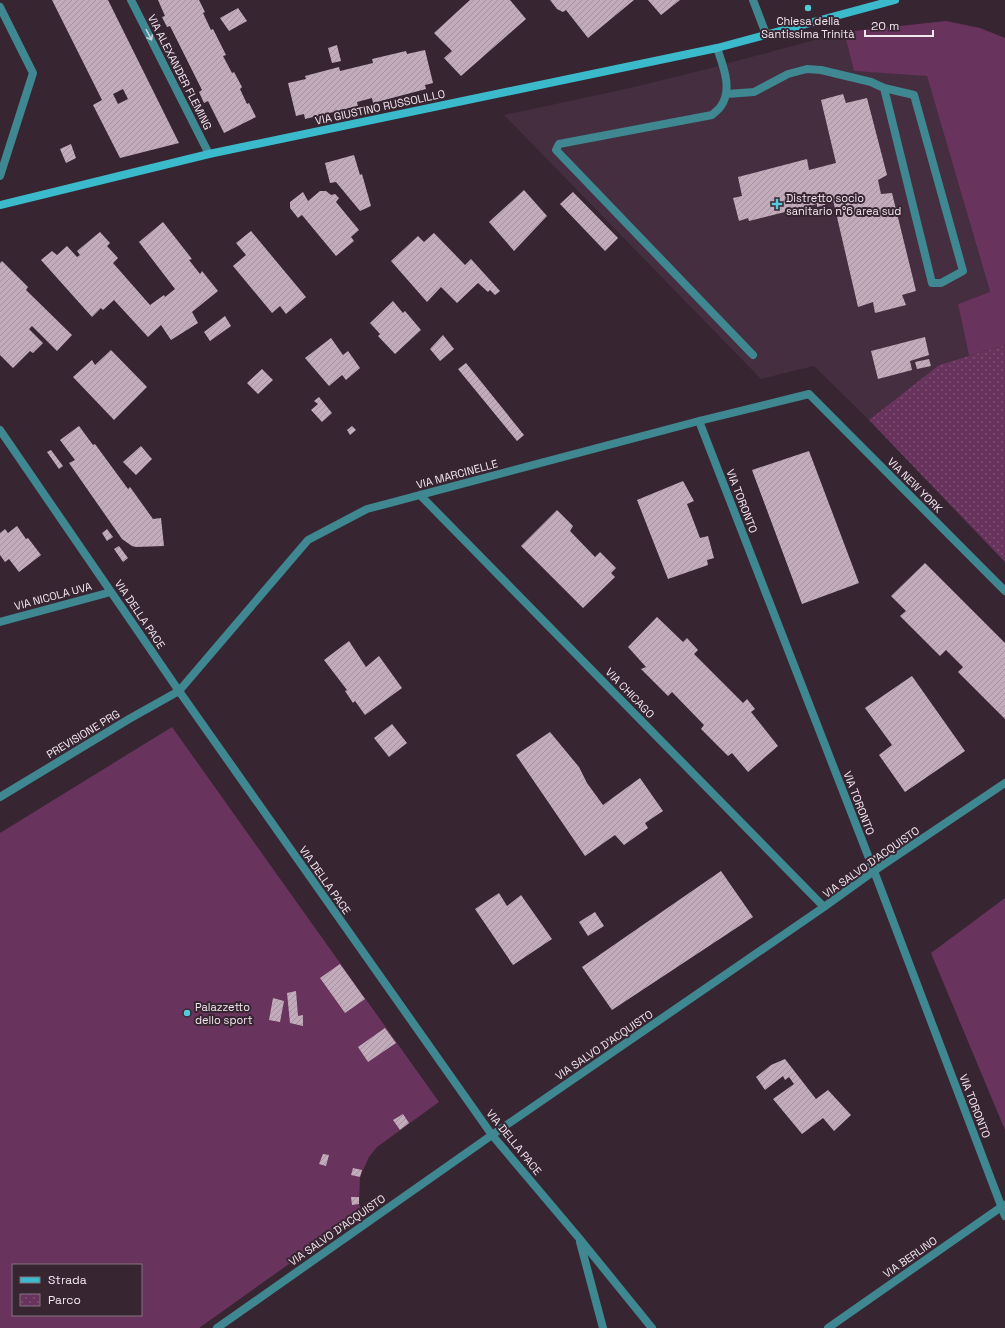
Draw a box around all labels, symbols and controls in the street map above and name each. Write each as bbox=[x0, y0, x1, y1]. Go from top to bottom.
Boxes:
marker: Chiesa della Santissima Trinità bbox=[803, 3, 813, 13]
street label: VIA ALEXANDER FLEMING bbox=[145, 12, 215, 132]
scale bar bbox=[865, 12, 933, 38]
place label: Chiesa della Santissima Trinità bbox=[761, 14, 855, 41]
text: 20 m bbox=[871, 18, 899, 34]
one-way arrow bbox=[146, 29, 153, 41]
street label: VIA GIUSTINO RUSSOLILLO bbox=[314, 86, 446, 128]
place label: Distretto socio sanitario n°6 area sud bbox=[786, 191, 901, 218]
marker: Distretto socio sanitario n°6 area sud bbox=[771, 198, 783, 210]
street label: VIA NEW YORK bbox=[885, 455, 946, 516]
street label: VIA MARCINELLE bbox=[415, 456, 499, 492]
street label: VIA TORONTO bbox=[723, 467, 761, 535]
street label: VIA DELLA PACE bbox=[112, 577, 168, 651]
street label: VIA NICOLA UVA bbox=[13, 579, 93, 613]
street label: VIA CHICAGO bbox=[603, 665, 657, 721]
street label: PREVISIONE PRG bbox=[44, 707, 122, 761]
street label: VIA TORONTO bbox=[840, 769, 878, 837]
street label: VIA SALVO D'ACQUISTO bbox=[820, 823, 922, 901]
street label: VIA DELLA PACE bbox=[296, 843, 354, 917]
place label: Palazzetto dello sport bbox=[195, 1000, 253, 1027]
street label: VIA SALVO D'ACQUISTO bbox=[552, 1007, 656, 1083]
marker: Palazzetto dello sport bbox=[182, 1008, 192, 1018]
street label: VIA TORONTO bbox=[956, 1072, 994, 1140]
street label: VIA DELLA PACE bbox=[483, 1106, 545, 1178]
street label: VIA SALVO D'ACQUISTO bbox=[286, 1191, 388, 1269]
street label: VIA BERLINO bbox=[880, 1233, 940, 1281]
legend bbox=[12, 1264, 142, 1316]
text: Strada bbox=[48, 1272, 87, 1288]
text: Parco bbox=[48, 1292, 81, 1308]

